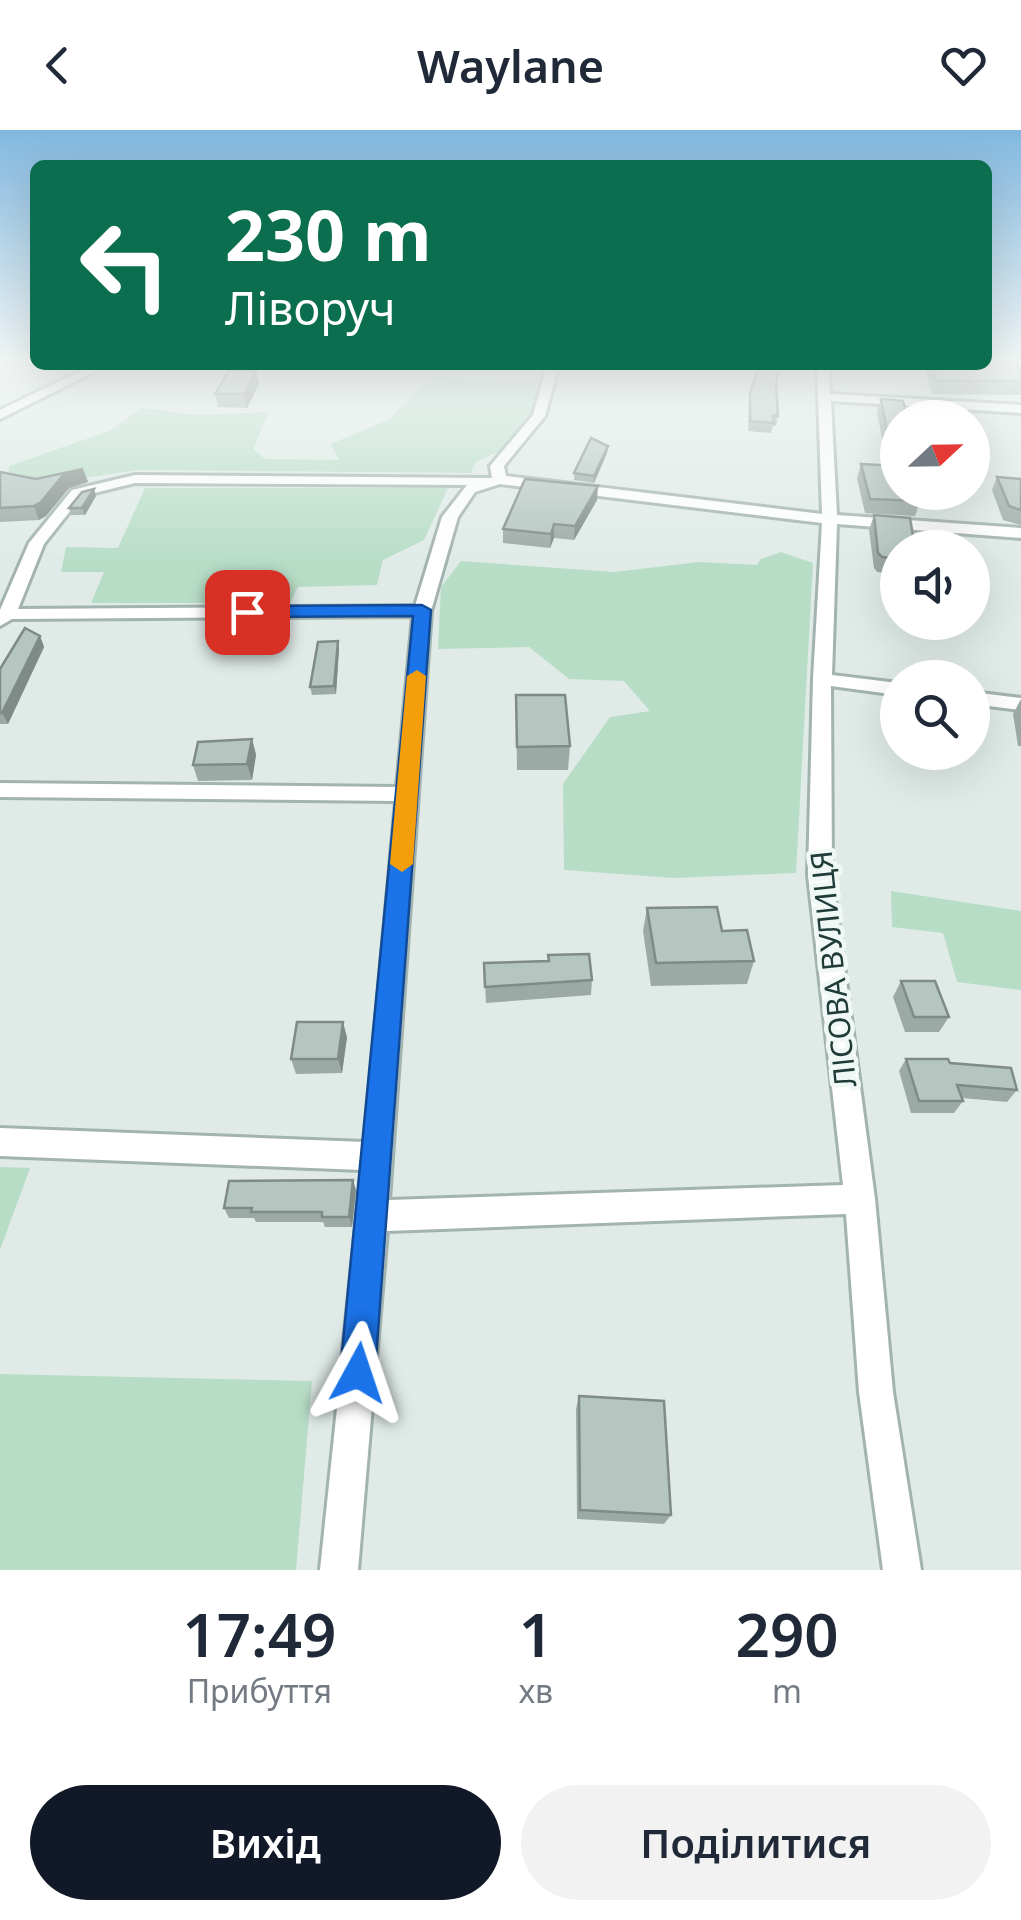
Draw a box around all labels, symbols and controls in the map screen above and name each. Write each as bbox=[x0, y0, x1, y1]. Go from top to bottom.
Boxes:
text: Waylane bbox=[417, 35, 604, 96]
icon: back bbox=[30, 38, 85, 93]
icon: heart bbox=[936, 38, 991, 93]
text: 230 m bbox=[225, 186, 432, 282]
icon: left bbox=[60, 200, 190, 330]
text: Ліворуч bbox=[225, 277, 396, 338]
north arrow bbox=[880, 400, 990, 510]
map controls bbox=[880, 400, 990, 770]
button: sound bbox=[880, 530, 990, 640]
pin bbox=[205, 570, 290, 655]
icon: arrive bbox=[220, 585, 275, 640]
button: search bbox=[880, 660, 990, 770]
street label: ЛІСОВА ВУЛИЦЯ bbox=[800, 849, 865, 1089]
position arrow bbox=[306, 1321, 410, 1425]
text: 17:49 bbox=[182, 1593, 336, 1675]
text: 1 bbox=[519, 1593, 553, 1675]
text: 290 bbox=[736, 1593, 839, 1675]
text: Прибуття bbox=[187, 1669, 332, 1712]
text: хв bbox=[519, 1669, 553, 1712]
text: m bbox=[772, 1669, 802, 1712]
button: Вихід bbox=[30, 1785, 501, 1900]
button: Поділитися bbox=[521, 1785, 991, 1900]

